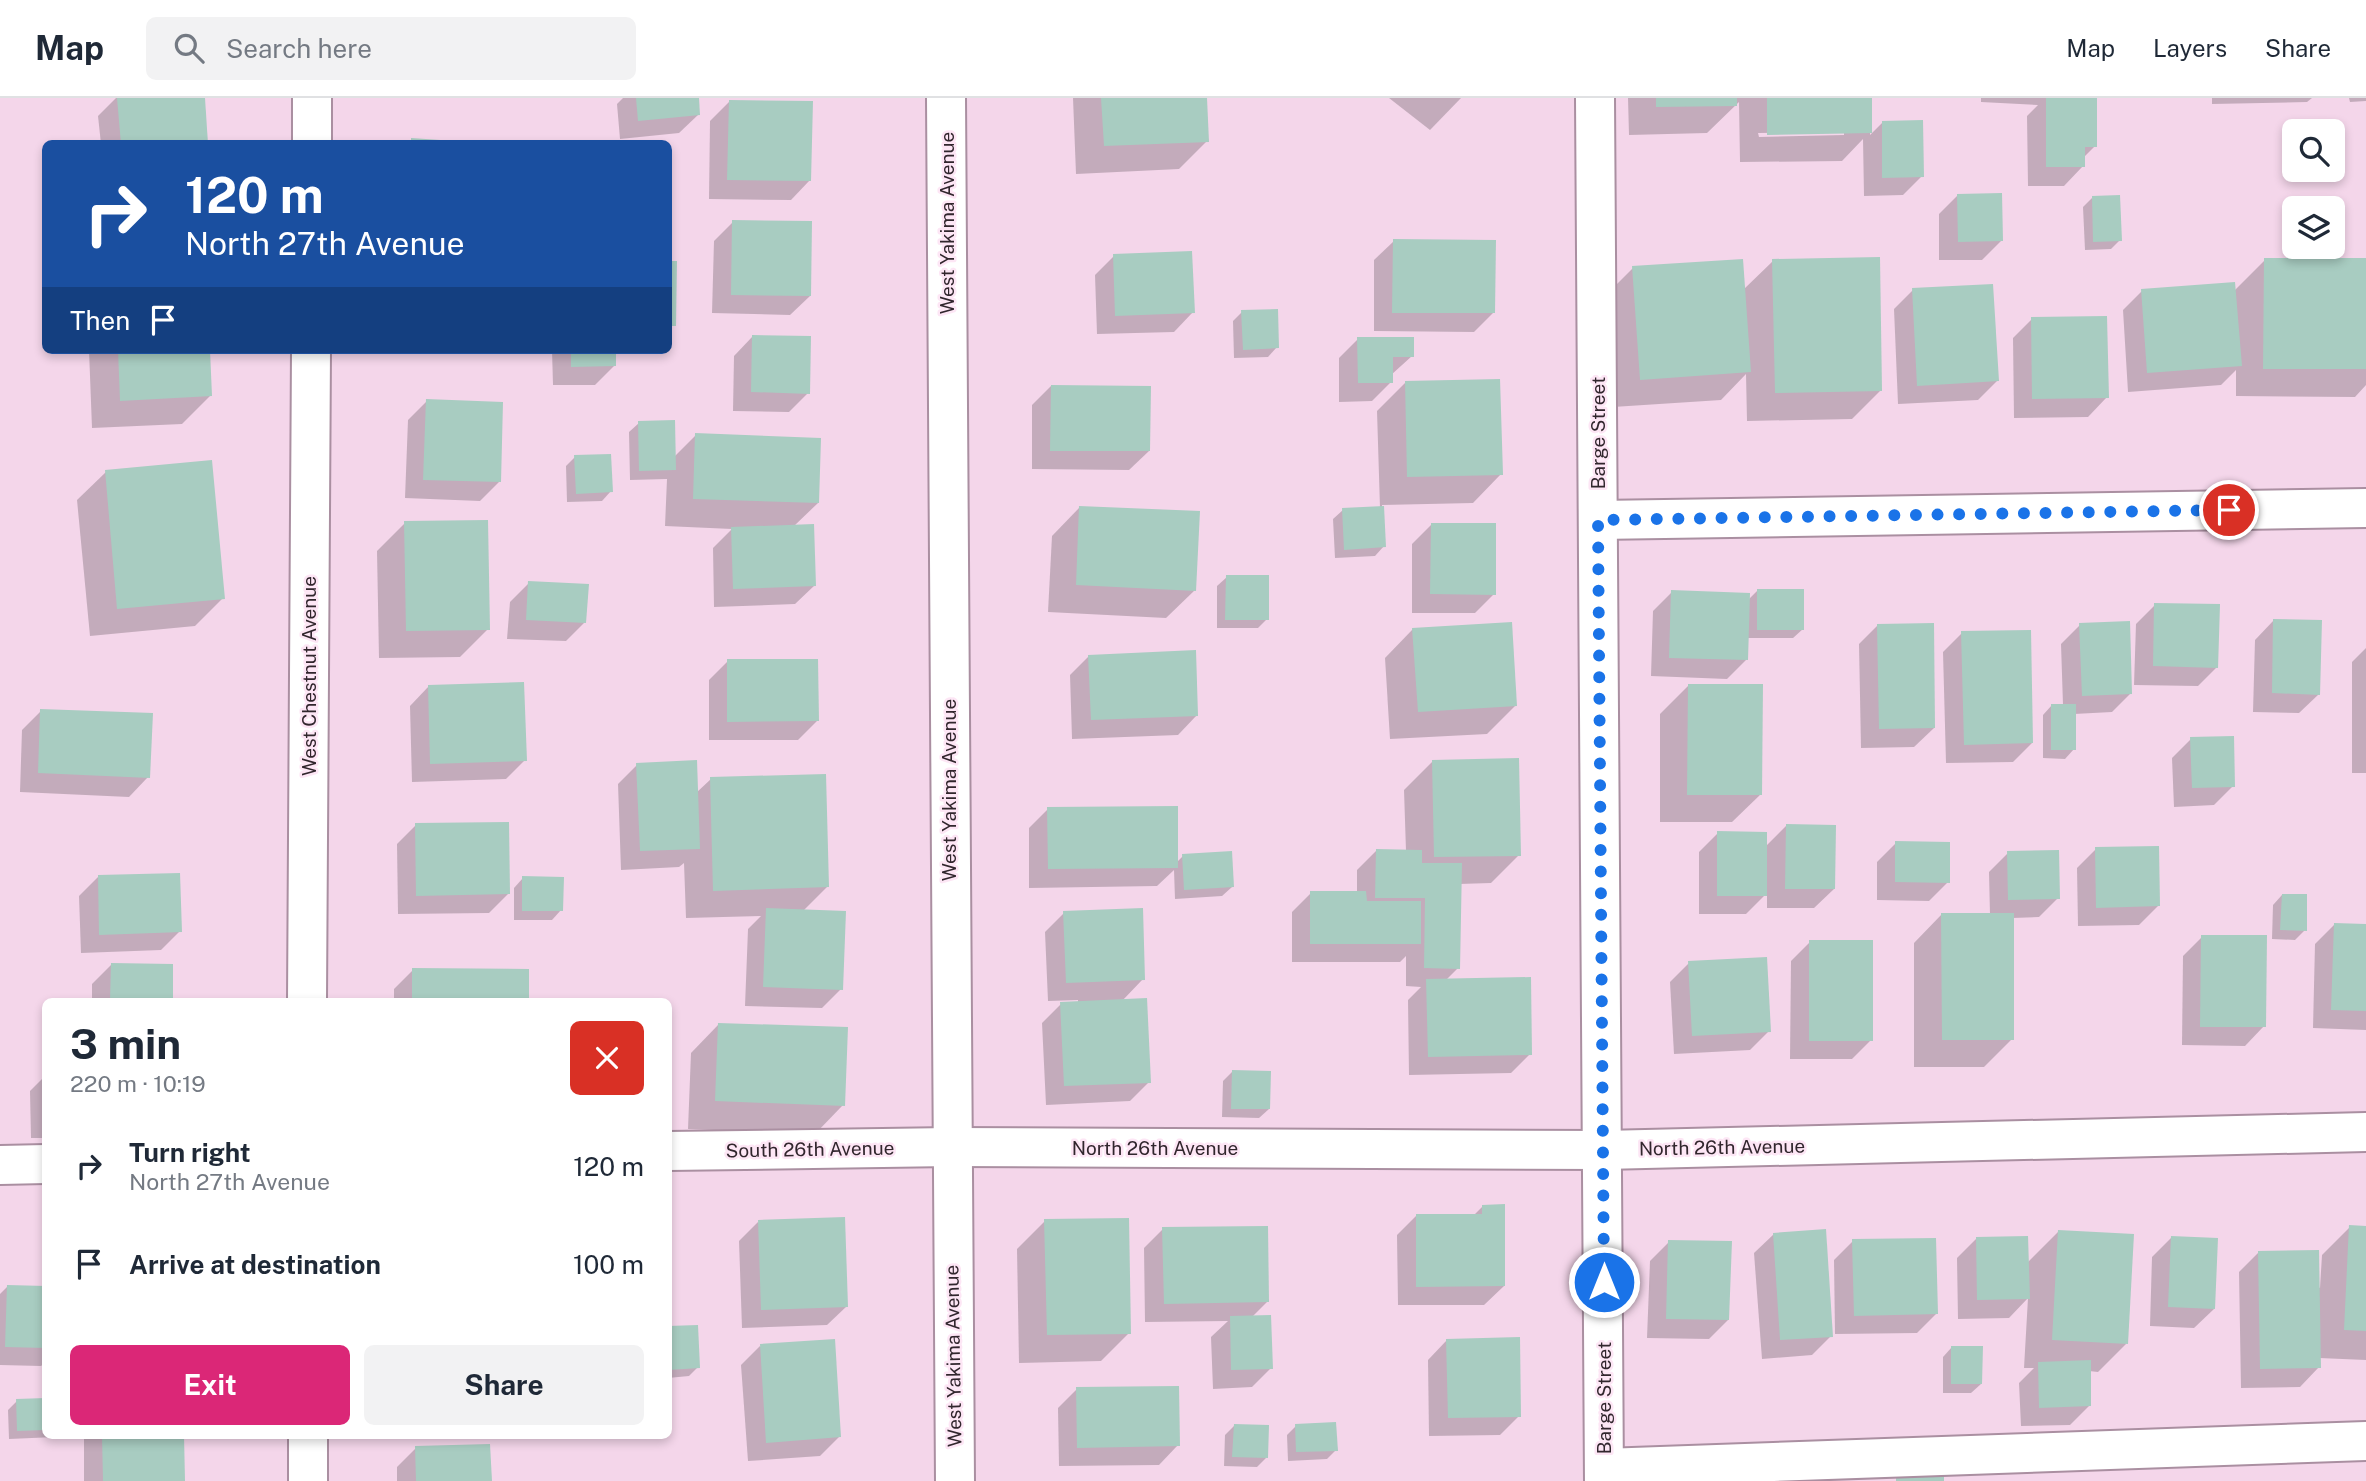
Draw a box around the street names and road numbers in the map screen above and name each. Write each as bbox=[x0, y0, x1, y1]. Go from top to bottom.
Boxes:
street label: West Yakima Avenue bbox=[936, 132, 958, 314]
street label: Barge Street bbox=[1587, 377, 1609, 489]
street label: West Chestnut Avenue bbox=[298, 576, 320, 776]
street label: West Yakima Avenue bbox=[938, 699, 960, 881]
street label: North 26th Avenue bbox=[1639, 1135, 1805, 1159]
street label: South 26th Avenue bbox=[725, 1137, 895, 1161]
street label: North 26th Avenue bbox=[1072, 1137, 1238, 1159]
street label: West Yakima Avenue bbox=[940, 1265, 966, 1447]
street label: Barge Street bbox=[1593, 1342, 1615, 1454]

